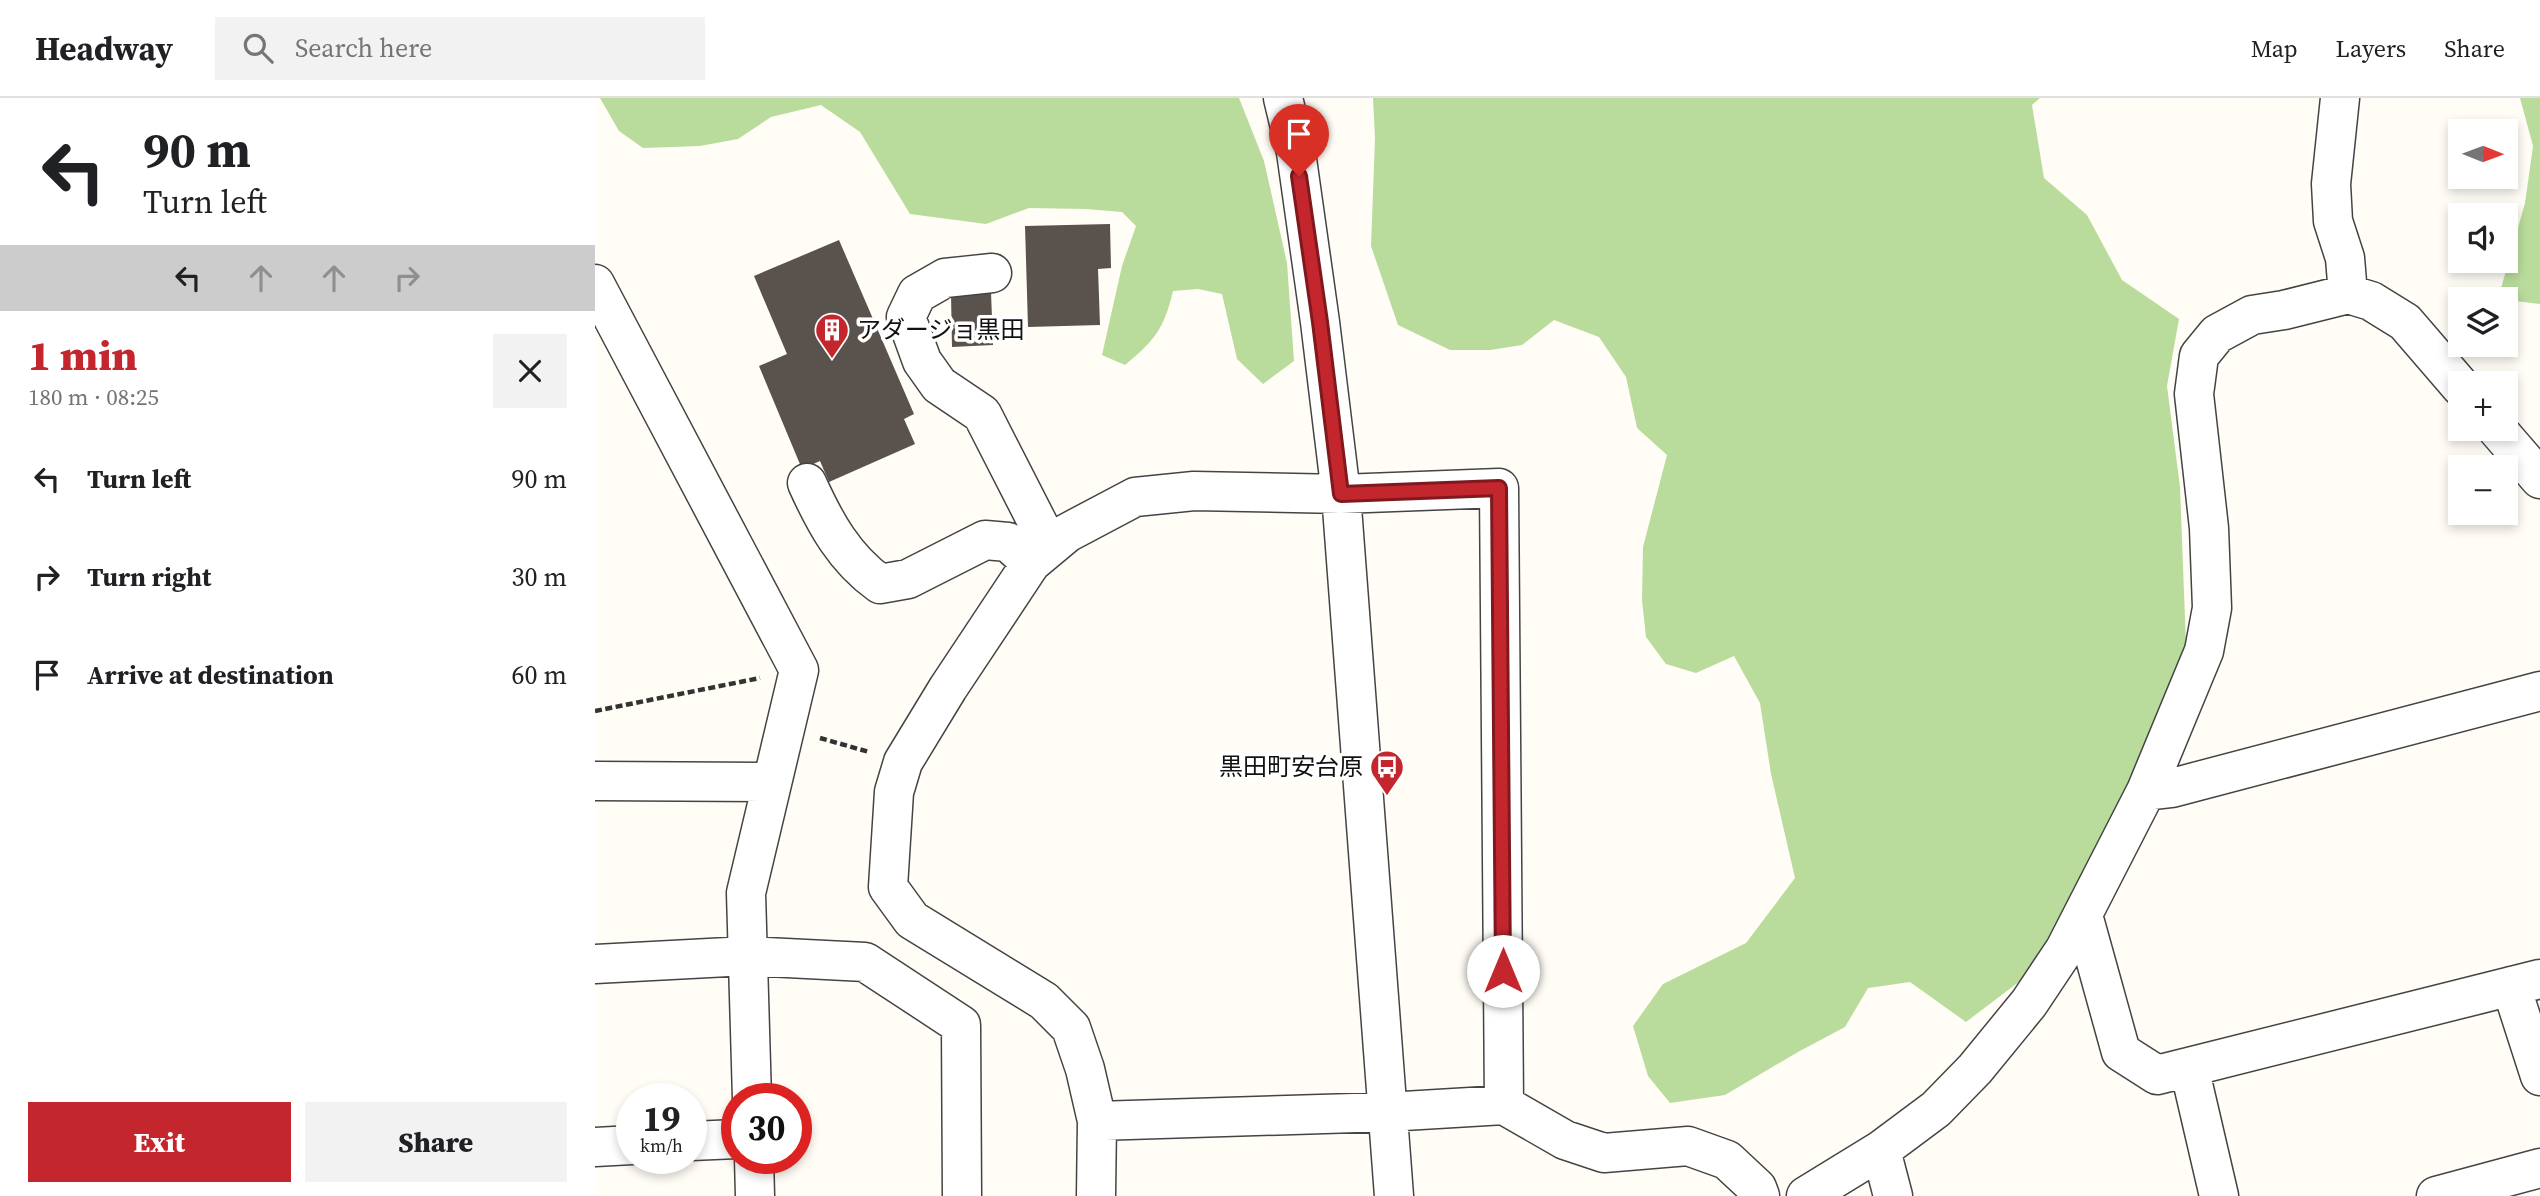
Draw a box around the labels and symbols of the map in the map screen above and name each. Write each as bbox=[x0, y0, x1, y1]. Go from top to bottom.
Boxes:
pin bbox=[1269, 104, 1329, 176]
north arrow bbox=[2448, 119, 2518, 189]
building icon: アダージョ黒田 bbox=[813, 311, 851, 360]
place label: アダージョ黒田 bbox=[857, 313, 1025, 346]
bus stop icon: 黒田町安台原 bbox=[1368, 748, 1406, 797]
place label: 黒田町安台原 bbox=[1219, 750, 1363, 783]
position arrow bbox=[1466, 934, 1540, 1008]
speed limit sign: 30 bbox=[721, 1083, 812, 1174]

